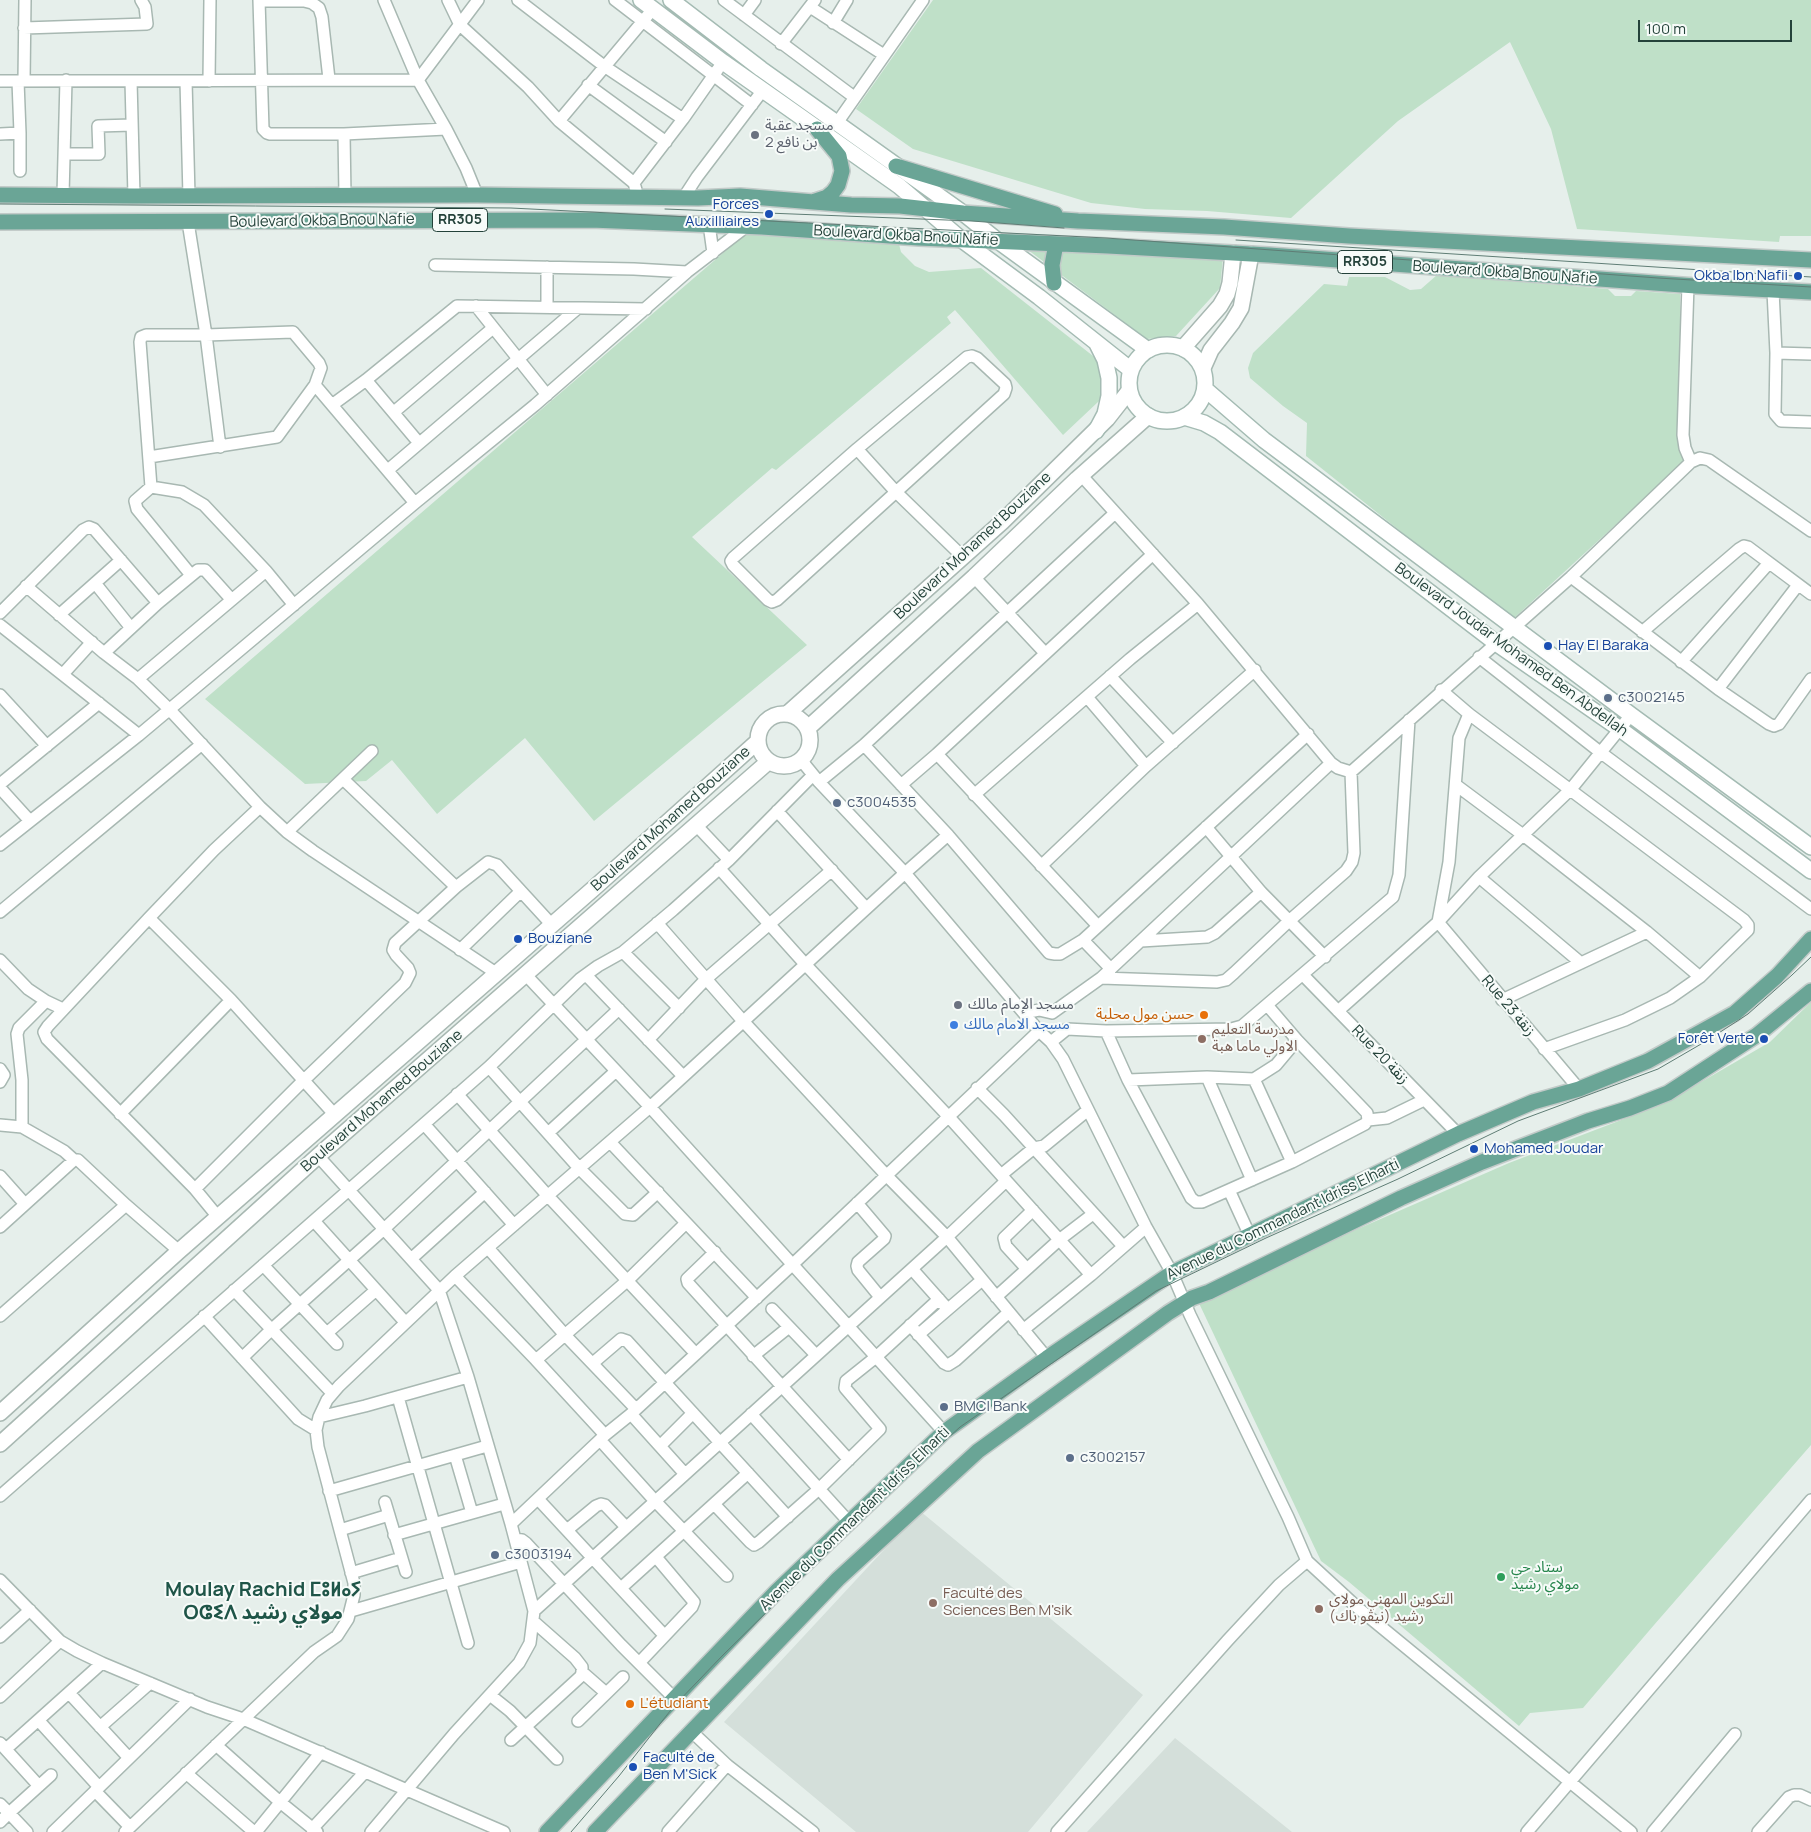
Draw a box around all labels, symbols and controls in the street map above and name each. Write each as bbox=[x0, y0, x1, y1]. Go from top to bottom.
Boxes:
scale bar bbox=[1641, 10, 1795, 42]
text: 100 m bbox=[1646, 18, 1686, 39]
place label: مسجد عقبة بن نافع 2 bbox=[765, 117, 834, 152]
marker: مسجد عقبة بن نافع 2 bbox=[749, 129, 761, 141]
place label: Forces Auxilliaires bbox=[685, 196, 759, 231]
road number: RR305 bbox=[432, 208, 488, 232]
marker: Forces Auxilliaires bbox=[763, 208, 775, 220]
street label: Boulevard Okba Bnou Nafie bbox=[229, 210, 415, 232]
street label: Boulevard Okba Bnou Nafie bbox=[813, 222, 999, 250]
road number: RR305 bbox=[1338, 250, 1392, 274]
street label: Boulevard Okba Bnou Nafie bbox=[1412, 258, 1598, 288]
place label: Okba Ibn Nafii bbox=[1694, 267, 1788, 285]
marker: Okba Ibn Nafii bbox=[1792, 270, 1804, 282]
street label: Boulevard Mohamed Bouziane bbox=[891, 468, 1055, 624]
street label: Boulevard Joudar Mohamed Ben Abdellah bbox=[1391, 559, 1631, 741]
place label: Hay El Baraka bbox=[1558, 637, 1649, 655]
marker: Hay El Baraka bbox=[1542, 640, 1554, 652]
place label: c3002145 bbox=[1618, 689, 1685, 707]
marker: c3002145 bbox=[1602, 692, 1614, 704]
street label: Boulevard Mohamed Bouziane bbox=[588, 743, 754, 895]
place label: c3004535 bbox=[847, 794, 916, 812]
marker: c3004535 bbox=[831, 797, 843, 809]
place label: Bouziane bbox=[528, 930, 592, 948]
marker: Bouziane bbox=[512, 933, 524, 945]
street label: Rue 23 زنقة bbox=[1477, 972, 1539, 1040]
place label: مسجد الإمام مالك bbox=[968, 996, 1074, 1014]
marker: مسجد الإمام مالك bbox=[952, 999, 964, 1011]
place label: حسن مول محلبة bbox=[1096, 1006, 1194, 1024]
marker: حسن مول محلبة bbox=[1198, 1009, 1210, 1021]
place label: مسجد الامام مالك bbox=[964, 1016, 1070, 1034]
marker: مسجد الامام مالك bbox=[948, 1019, 960, 1031]
place label: مدرسة التعليم الاولي ماما هبة bbox=[1212, 1021, 1297, 1056]
street label: Rue 20 زنقة bbox=[1348, 1022, 1412, 1088]
street label: Boulevard Mohamed Bouziane bbox=[298, 1026, 466, 1176]
place label: Forêt Verte bbox=[1678, 1030, 1754, 1048]
marker: مدرسة التعليم الاولي ماما هبة bbox=[1196, 1033, 1208, 1045]
marker: Forêt Verte bbox=[1758, 1033, 1770, 1045]
place label: Mohamed Joudar bbox=[1484, 1140, 1603, 1158]
marker: Mohamed Joudar bbox=[1468, 1143, 1480, 1155]
street label: Avenue du Commandant Idriss Elharti bbox=[1164, 1156, 1402, 1284]
place label: BMCI Bank bbox=[954, 1398, 1027, 1416]
marker: BMCI Bank bbox=[938, 1401, 950, 1413]
street label: Avenue du Commandant Idriss Elharti bbox=[756, 1423, 954, 1615]
place label: c3002157 bbox=[1080, 1449, 1145, 1467]
marker: c3002157 bbox=[1064, 1452, 1076, 1464]
place label: c3003194 bbox=[505, 1546, 572, 1564]
marker: c3003194 bbox=[489, 1549, 501, 1561]
place label: ستاد حي مولاي رشيد bbox=[1511, 1559, 1579, 1594]
marker: ستاد حي مولاي رشيد bbox=[1495, 1571, 1507, 1583]
district label: Moulay Rachid ⵎⵓⵍⴰⵢ ⵔⵛⵉⴷ مولاي رشيد bbox=[165, 1578, 361, 1625]
place label: Faculté des Sciences Ben M'sik bbox=[943, 1585, 1072, 1620]
place label: التكوين المهني مولاي رشيد (نيڤو باك) bbox=[1329, 1591, 1453, 1626]
marker: Faculté des Sciences Ben M'sik bbox=[927, 1597, 939, 1609]
marker: التكوين المهني مولاي رشيد (نيڤو باك) bbox=[1313, 1603, 1325, 1615]
place label: L'étudiant bbox=[640, 1695, 708, 1713]
marker: L'étudiant bbox=[624, 1698, 636, 1710]
place label: Faculté de Ben M'Sick bbox=[643, 1749, 717, 1784]
marker: Faculté de Ben M'Sick bbox=[627, 1761, 639, 1773]

